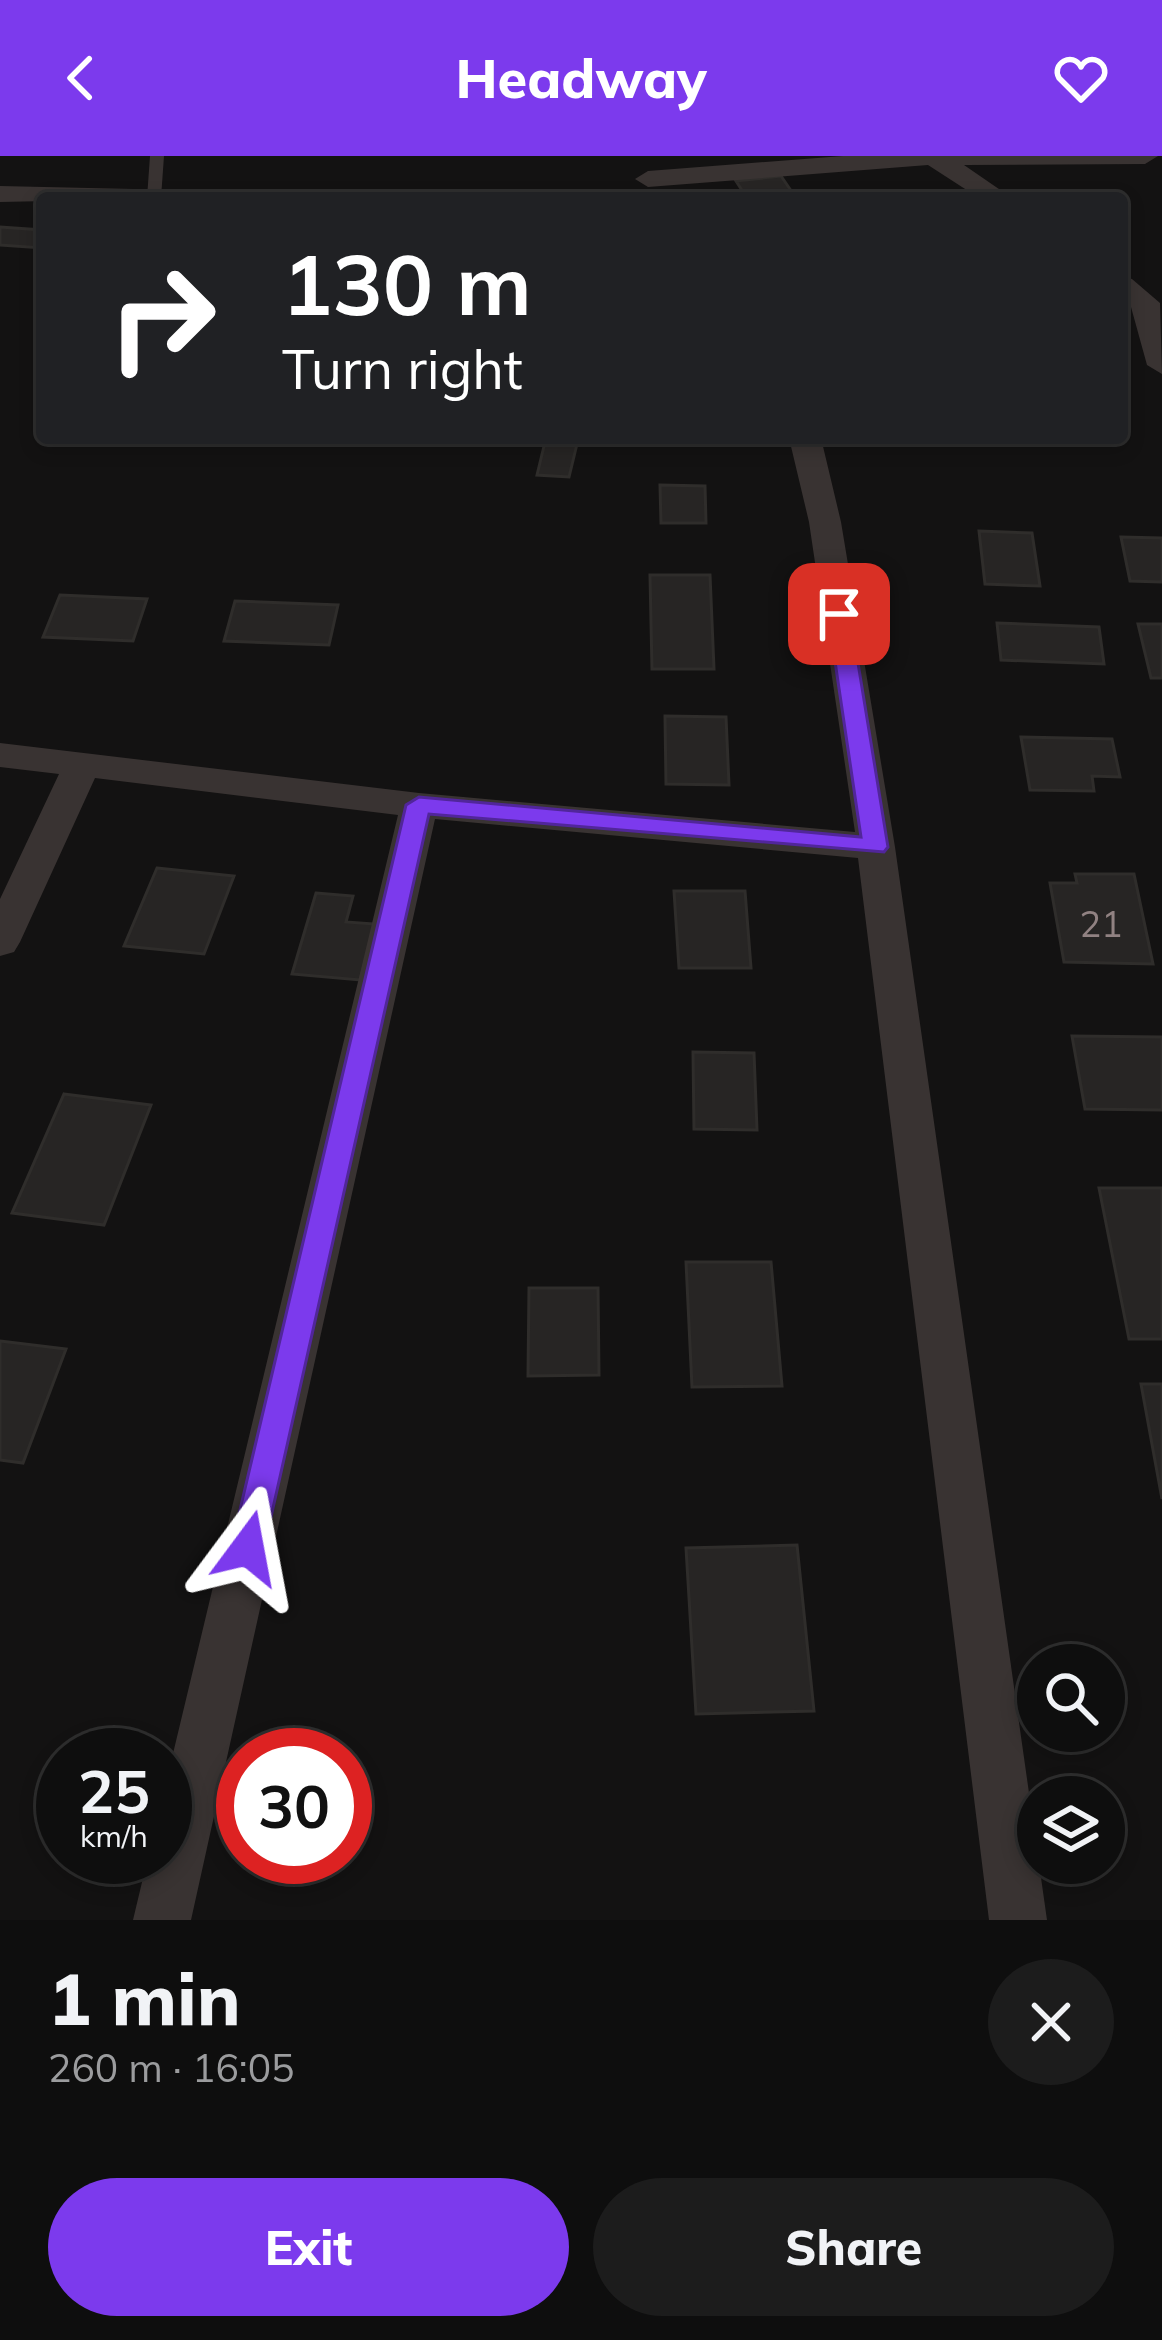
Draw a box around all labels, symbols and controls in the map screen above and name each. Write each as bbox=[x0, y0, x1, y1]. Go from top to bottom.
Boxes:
text: Headway bbox=[455, 44, 707, 112]
icon: back bbox=[48, 45, 114, 111]
icon: heart bbox=[1048, 45, 1114, 111]
text: 130 m bbox=[282, 231, 532, 336]
icon: right bbox=[84, 240, 240, 396]
text: Turn right bbox=[282, 335, 523, 403]
pin bbox=[788, 563, 890, 665]
icon: arrive bbox=[806, 581, 872, 647]
house number: 21 bbox=[1079, 901, 1123, 946]
position arrow bbox=[185, 1485, 311, 1611]
map controls bbox=[1017, 1644, 1125, 1884]
button: search bbox=[1017, 1644, 1125, 1752]
speed limit sign: 30 bbox=[216, 1728, 372, 1884]
text: 25 bbox=[78, 1753, 150, 1828]
button: layers bbox=[1017, 1776, 1125, 1884]
text: km/h bbox=[80, 1817, 148, 1855]
text: 1 min bbox=[48, 1953, 241, 2043]
button: close bbox=[988, 1959, 1114, 2085]
text: 260 m · 16:05 bbox=[48, 2043, 294, 2092]
button: Exit bbox=[48, 2178, 569, 2316]
button: Share bbox=[593, 2178, 1114, 2316]

